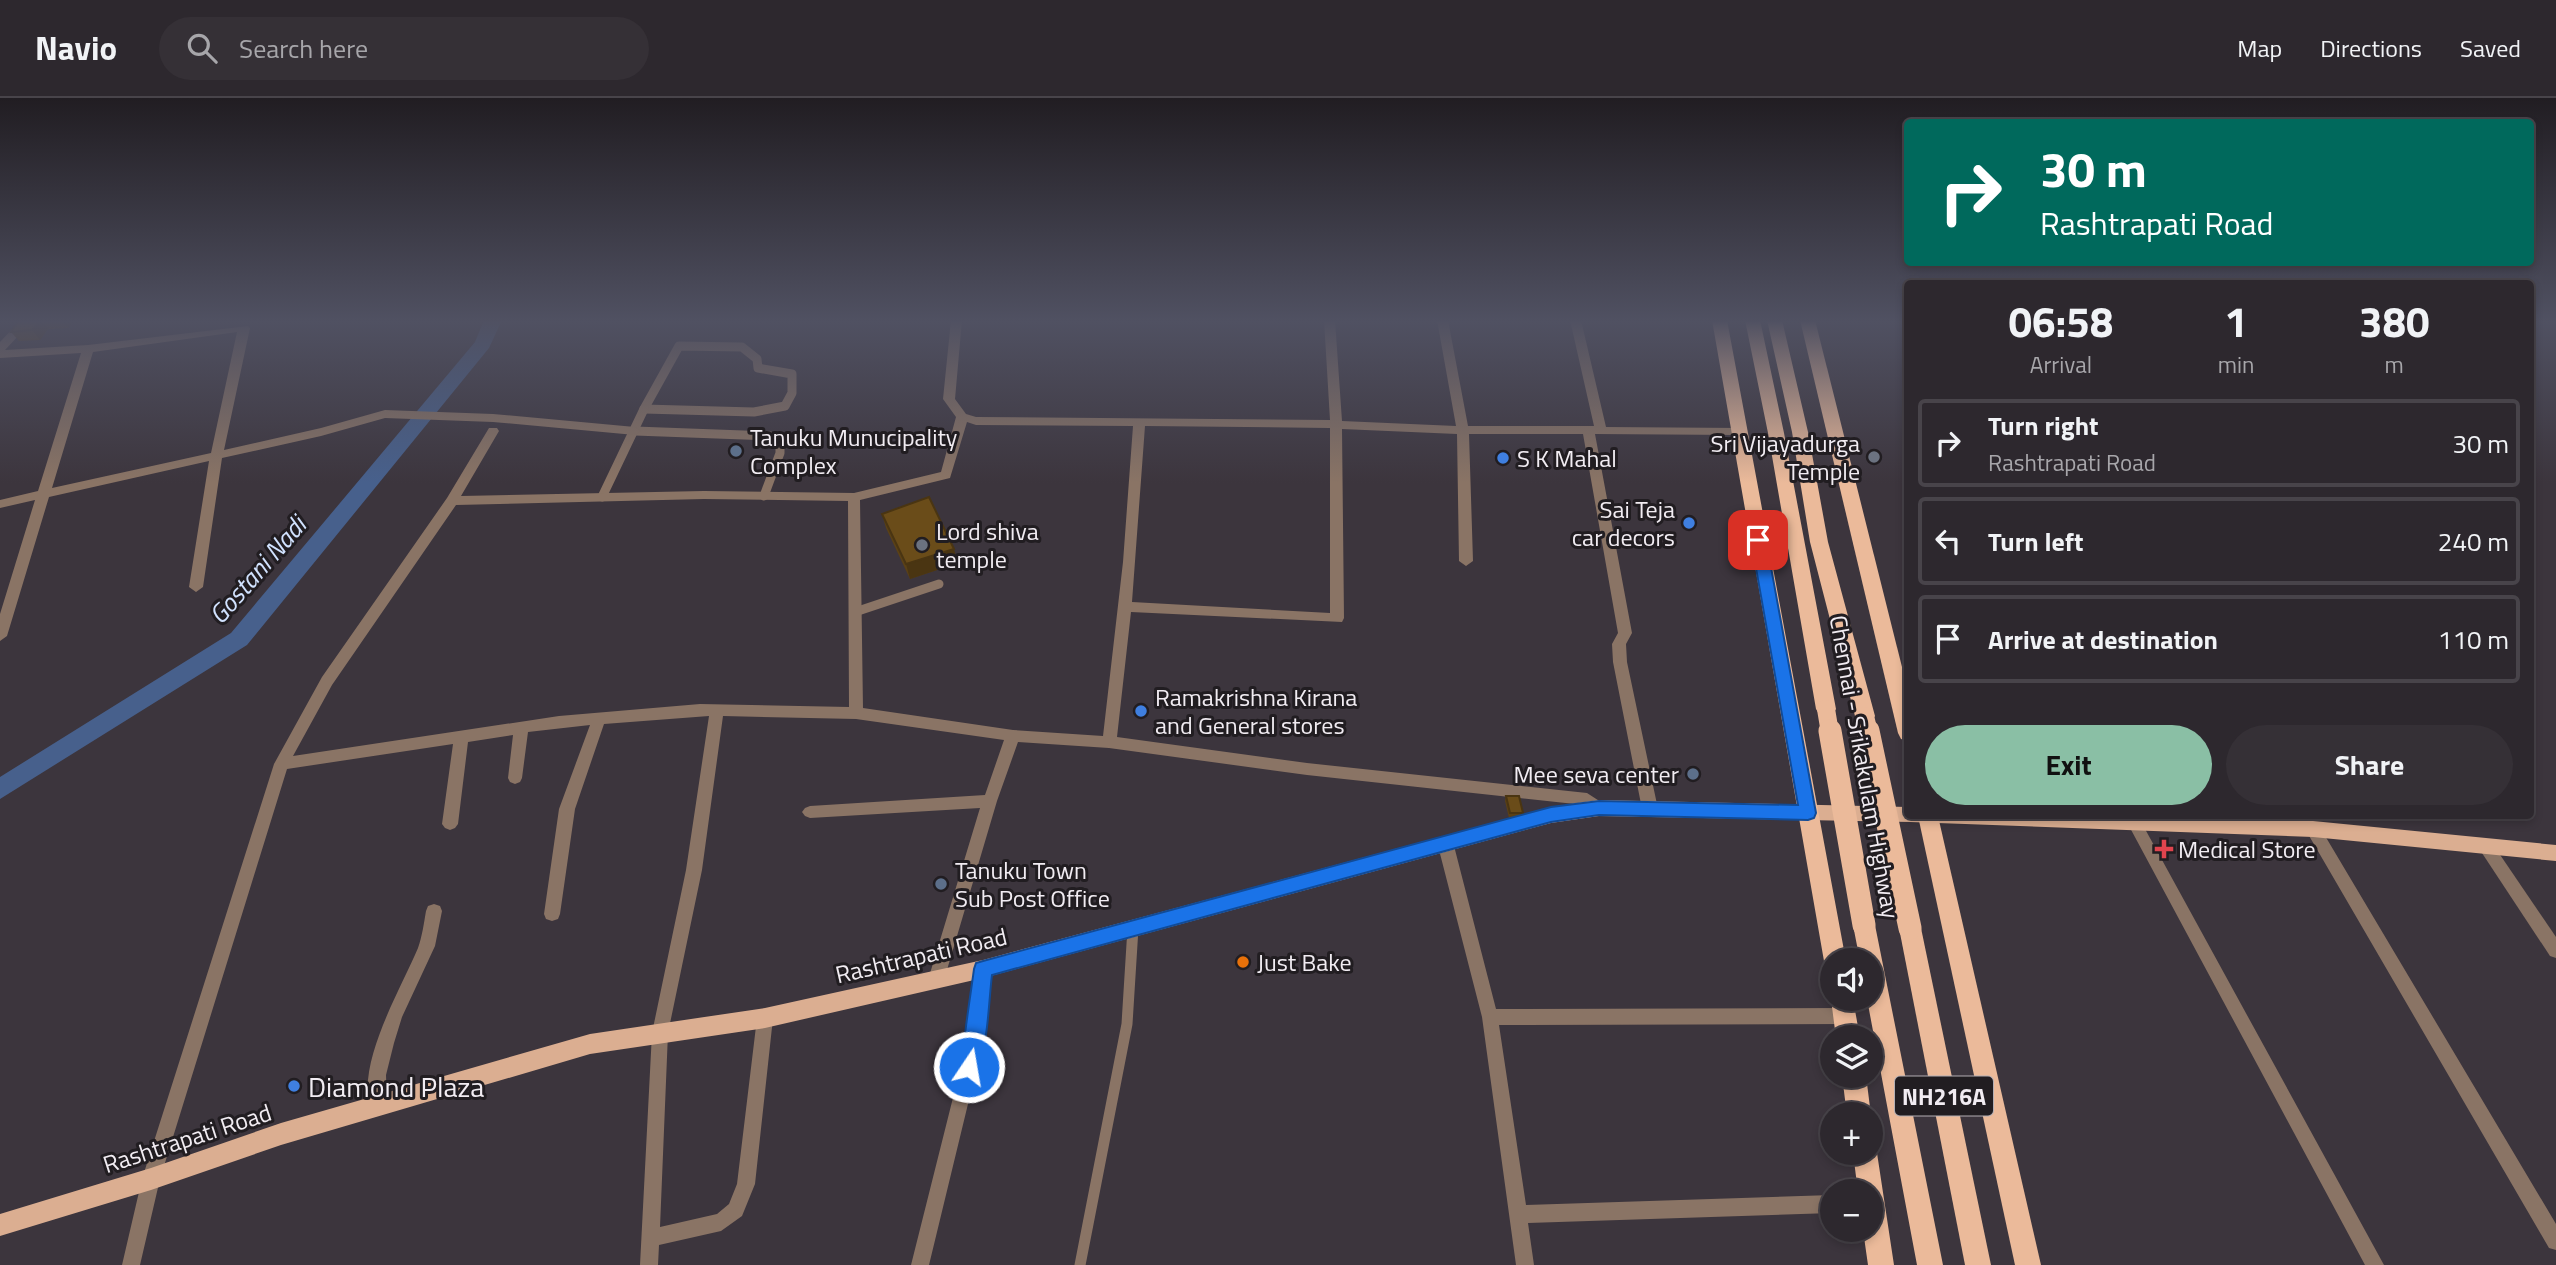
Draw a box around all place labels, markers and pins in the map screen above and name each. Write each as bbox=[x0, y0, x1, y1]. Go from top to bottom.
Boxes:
place label: Tanuku Munucipality Complex bbox=[750, 419, 958, 483]
place label: Sri Vijayadurga Temple bbox=[1710, 425, 1860, 489]
place label: S K Mahal bbox=[1517, 440, 1617, 476]
marker: Tanuku Munucipality Complex bbox=[728, 443, 744, 459]
marker: Sri Vijayadurga Temple bbox=[1866, 449, 1882, 465]
marker: S K Mahal bbox=[1495, 450, 1511, 466]
place label: Sai Teja car decors bbox=[1572, 491, 1675, 555]
pin bbox=[1728, 510, 1788, 570]
place label: Lord shiva temple bbox=[936, 513, 1039, 577]
marker: Sai Teja car decors bbox=[1681, 515, 1697, 531]
marker: Lord shiva temple bbox=[914, 537, 930, 553]
place label: Ramakrishna Kirana and General stores bbox=[1155, 679, 1357, 743]
marker: Ramakrishna Kirana and General stores bbox=[1133, 703, 1149, 719]
place label: Mee seva center bbox=[1514, 756, 1679, 792]
marker: Mee seva center bbox=[1685, 766, 1701, 782]
place label: Medical Store bbox=[2178, 831, 2316, 867]
marker: Medical Store bbox=[2156, 841, 2172, 857]
place label: Tanuku Town Sub Post Office bbox=[955, 852, 1110, 916]
marker: Tanuku Town Sub Post Office bbox=[933, 876, 949, 892]
place label: Just Bake bbox=[1257, 944, 1352, 980]
marker: Just Bake bbox=[1235, 954, 1251, 970]
place label: Diamond Plaza bbox=[308, 1065, 484, 1108]
marker: Diamond Plaza bbox=[286, 1078, 302, 1094]

